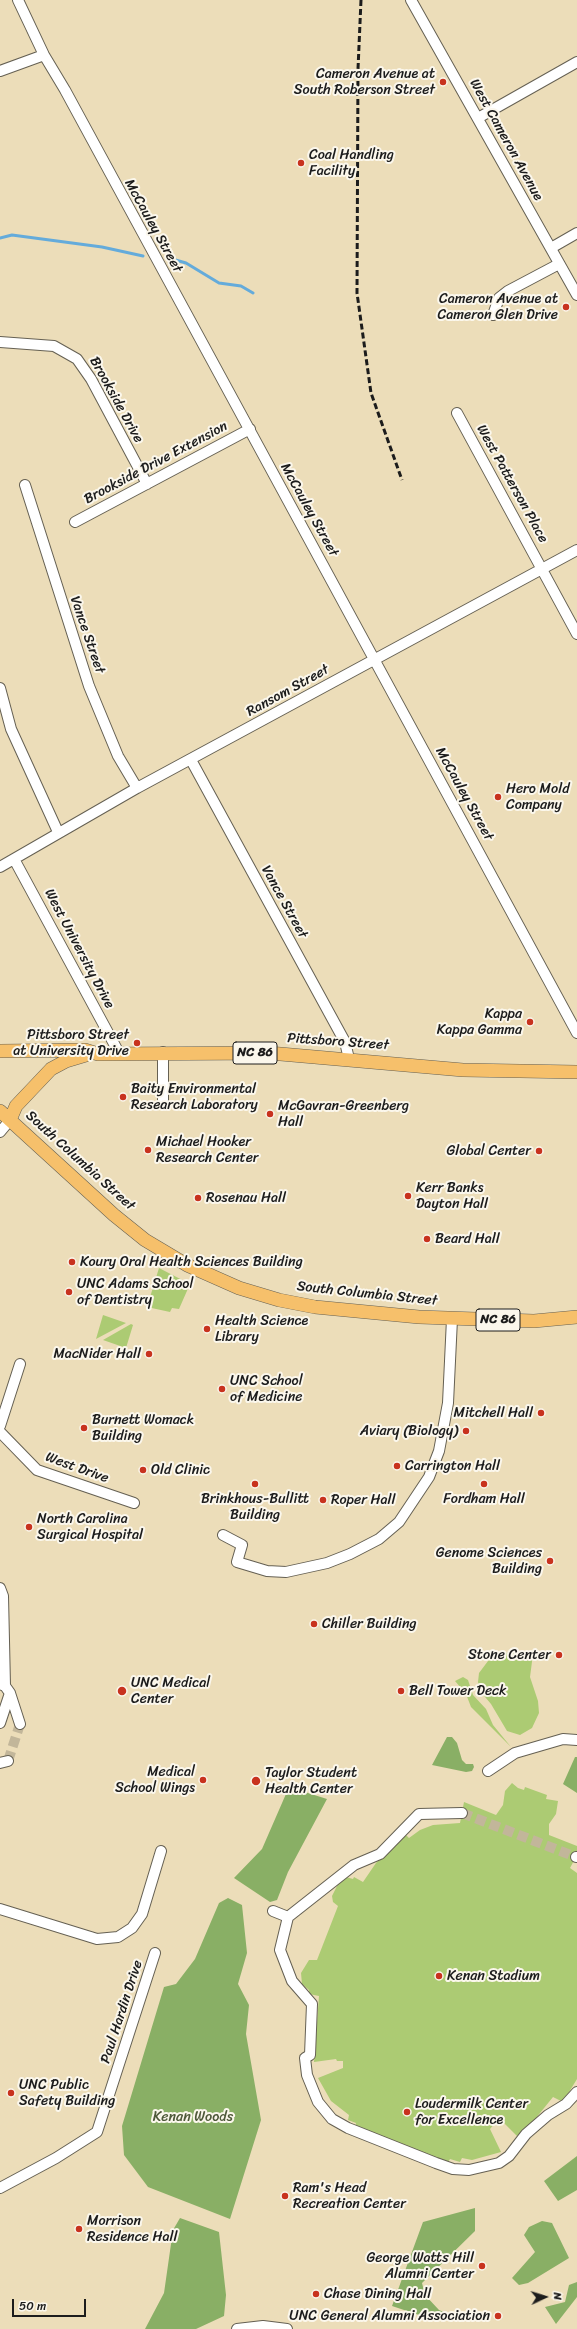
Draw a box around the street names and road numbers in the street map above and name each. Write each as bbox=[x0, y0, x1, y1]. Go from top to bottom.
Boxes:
street label: West Cameron Avenue bbox=[466, 76, 546, 204]
street label: McCauley Street bbox=[120, 176, 186, 276]
street label: Brookside Drive bbox=[85, 354, 147, 446]
street label: Brookside Drive Extension bbox=[81, 418, 231, 508]
street label: West Patterson Place bbox=[473, 422, 551, 546]
street label: McCauley Street bbox=[276, 460, 342, 560]
street label: Vance Street bbox=[66, 594, 108, 676]
street label: Ransom Street bbox=[244, 661, 332, 721]
street label: McCauley Street bbox=[431, 744, 497, 844]
street label: Vance Street bbox=[257, 863, 311, 941]
street label: West University Drive bbox=[40, 886, 118, 1012]
street label: Pittsboro Street bbox=[287, 1030, 389, 1054]
road number: NC 86 bbox=[233, 1042, 277, 1064]
street label: South Columbia Street bbox=[22, 1107, 138, 1215]
street label: South Columbia Street bbox=[296, 1278, 438, 1310]
road number: NC 86 bbox=[476, 1309, 520, 1331]
street label: West Drive bbox=[43, 1449, 111, 1487]
street label: Paul Hardin Drive bbox=[97, 1958, 147, 2066]

